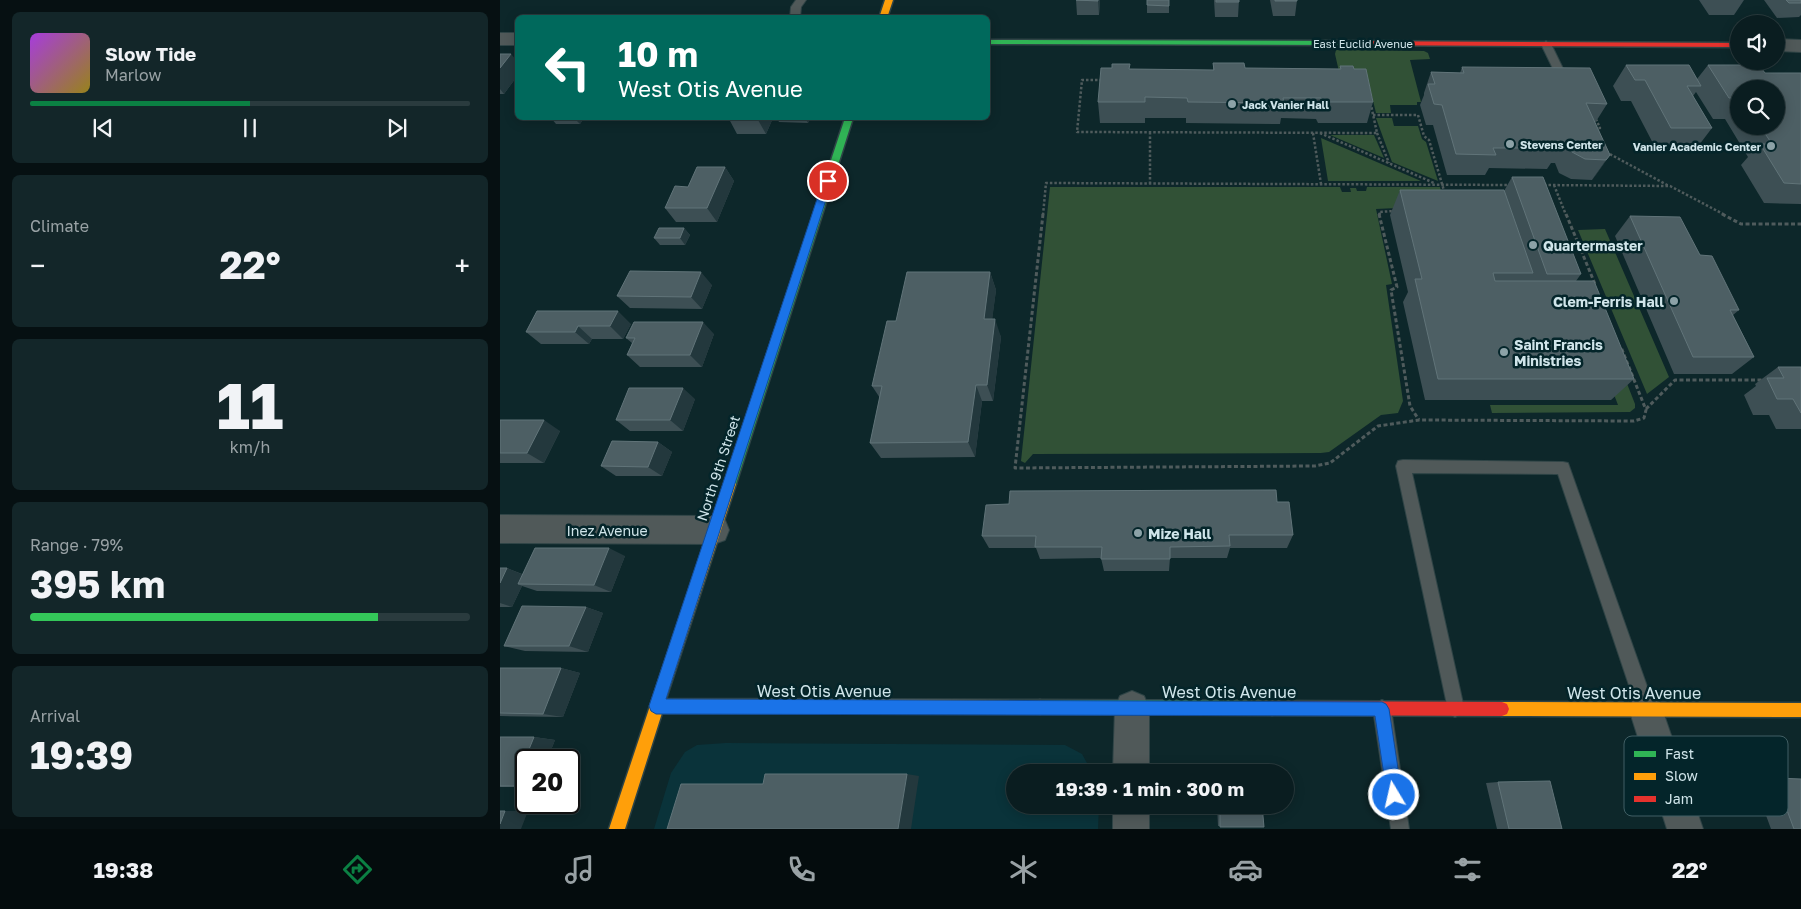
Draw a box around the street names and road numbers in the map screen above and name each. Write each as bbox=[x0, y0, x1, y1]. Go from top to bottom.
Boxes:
street label: East Euclid Avenue bbox=[1313, 37, 1413, 50]
street label: North 9th Street bbox=[693, 413, 743, 523]
street label: Inez Avenue bbox=[566, 522, 648, 539]
street label: West Otis Avenue bbox=[757, 681, 891, 701]
street label: West Otis Avenue bbox=[1162, 682, 1296, 702]
street label: West Otis Avenue bbox=[1567, 683, 1701, 703]

